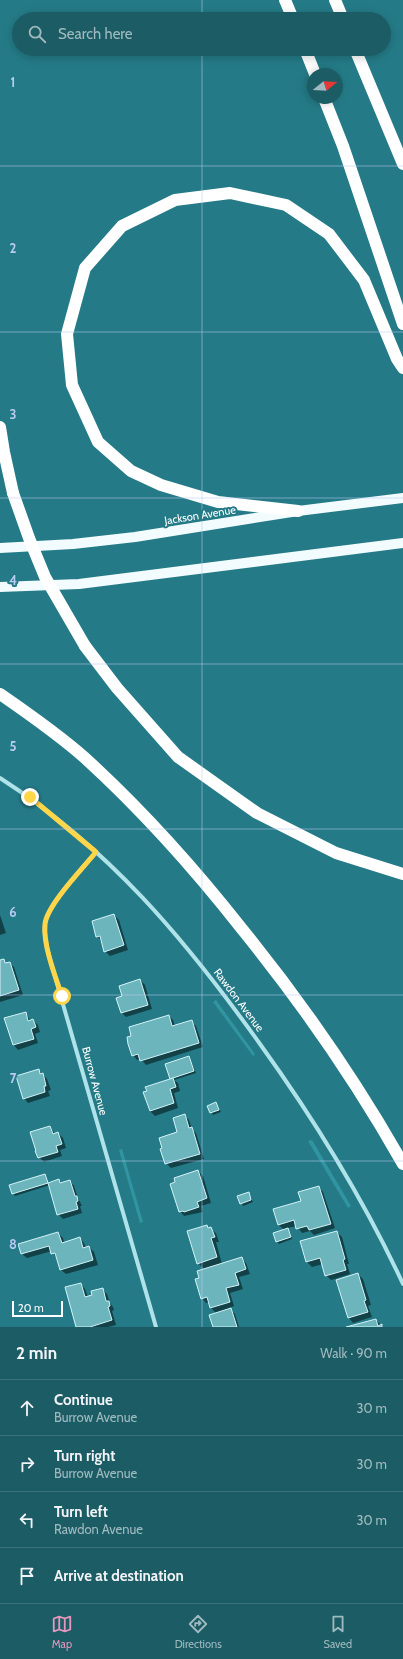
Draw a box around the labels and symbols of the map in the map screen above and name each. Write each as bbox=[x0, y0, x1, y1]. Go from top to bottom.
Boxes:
north arrow bbox=[307, 68, 343, 104]
text: 1 bbox=[11, 74, 15, 90]
text: 2 bbox=[10, 240, 17, 256]
text: 3 bbox=[9, 406, 17, 422]
street label: Jackson Avenue bbox=[162, 502, 237, 528]
text: 4 bbox=[9, 572, 17, 588]
text: 5 bbox=[10, 738, 17, 754]
route end bbox=[21, 788, 39, 806]
text: 6 bbox=[9, 904, 17, 920]
street label: Rawdon Avenue bbox=[211, 966, 267, 1035]
route start bbox=[53, 987, 71, 1005]
street label: Burrow Avenue bbox=[79, 1045, 111, 1117]
text: 7 bbox=[10, 1070, 17, 1086]
text: 8 bbox=[9, 1236, 17, 1252]
scale bar bbox=[12, 1299, 63, 1318]

